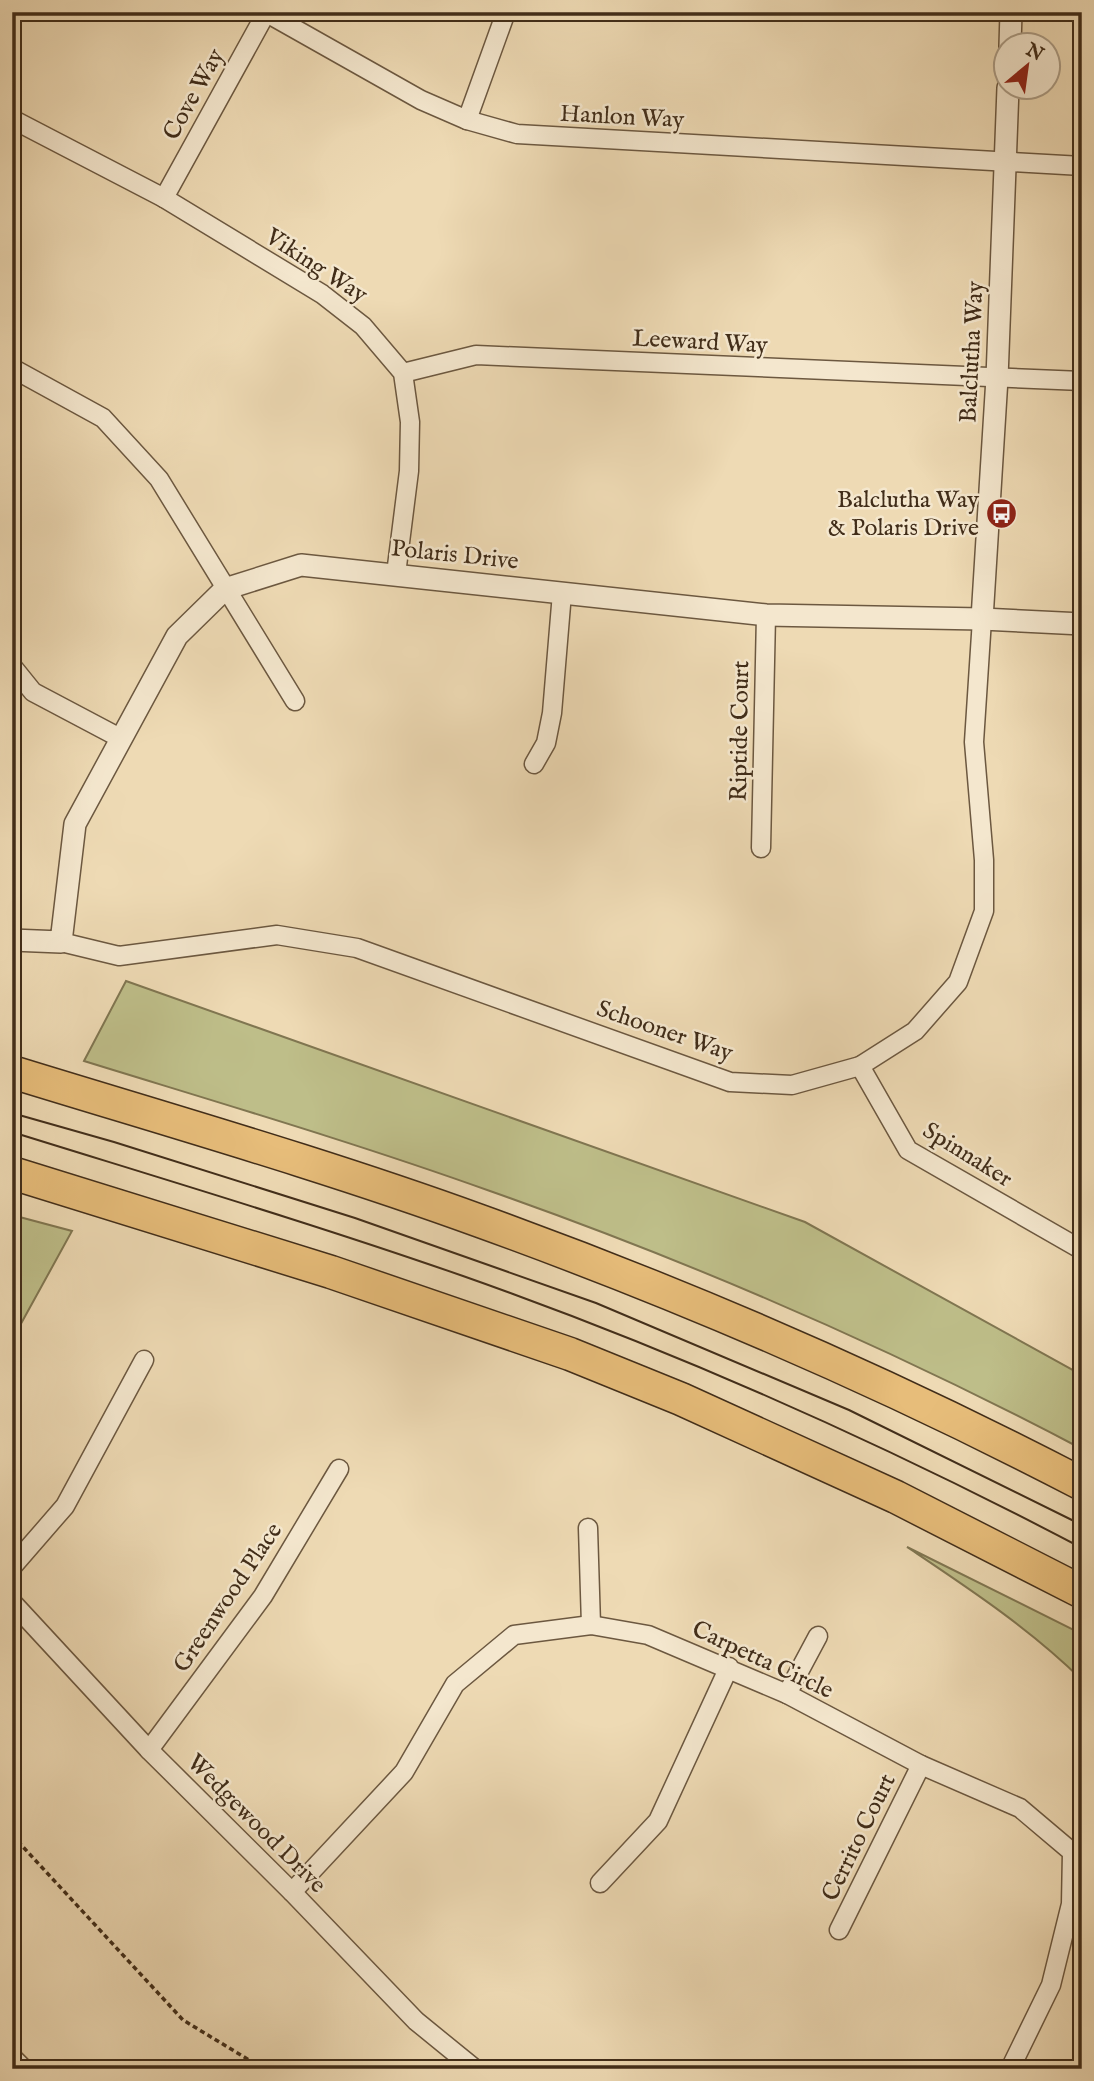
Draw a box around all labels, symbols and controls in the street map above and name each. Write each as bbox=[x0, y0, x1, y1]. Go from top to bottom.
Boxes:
north arrow bbox=[992, 32, 1062, 102]
text: N bbox=[1020, 38, 1048, 68]
street label: Cove Way bbox=[157, 43, 232, 146]
street label: Hanlon Way bbox=[559, 99, 685, 136]
street label: Viking Way bbox=[258, 221, 373, 311]
street label: Balclutha Way bbox=[953, 280, 992, 424]
street label: Leeward Way bbox=[631, 323, 769, 362]
place label: Balclutha Way & Polaris Drive bbox=[828, 485, 979, 544]
bus stop icon: Balclutha Way & Polaris Drive bbox=[985, 496, 1019, 530]
street label: Polaris Drive bbox=[390, 533, 520, 578]
street label: Riptide Court bbox=[724, 660, 757, 802]
street label: Schooner Way bbox=[592, 994, 737, 1069]
street label: Spinnaker bbox=[917, 1116, 1018, 1195]
street label: Greenwood Place bbox=[167, 1517, 290, 1679]
street label: Carpetta Circle bbox=[687, 1614, 838, 1707]
street label: Wedgewood Drive bbox=[180, 1748, 332, 1900]
street label: Cerrito Court bbox=[815, 1769, 904, 1906]

